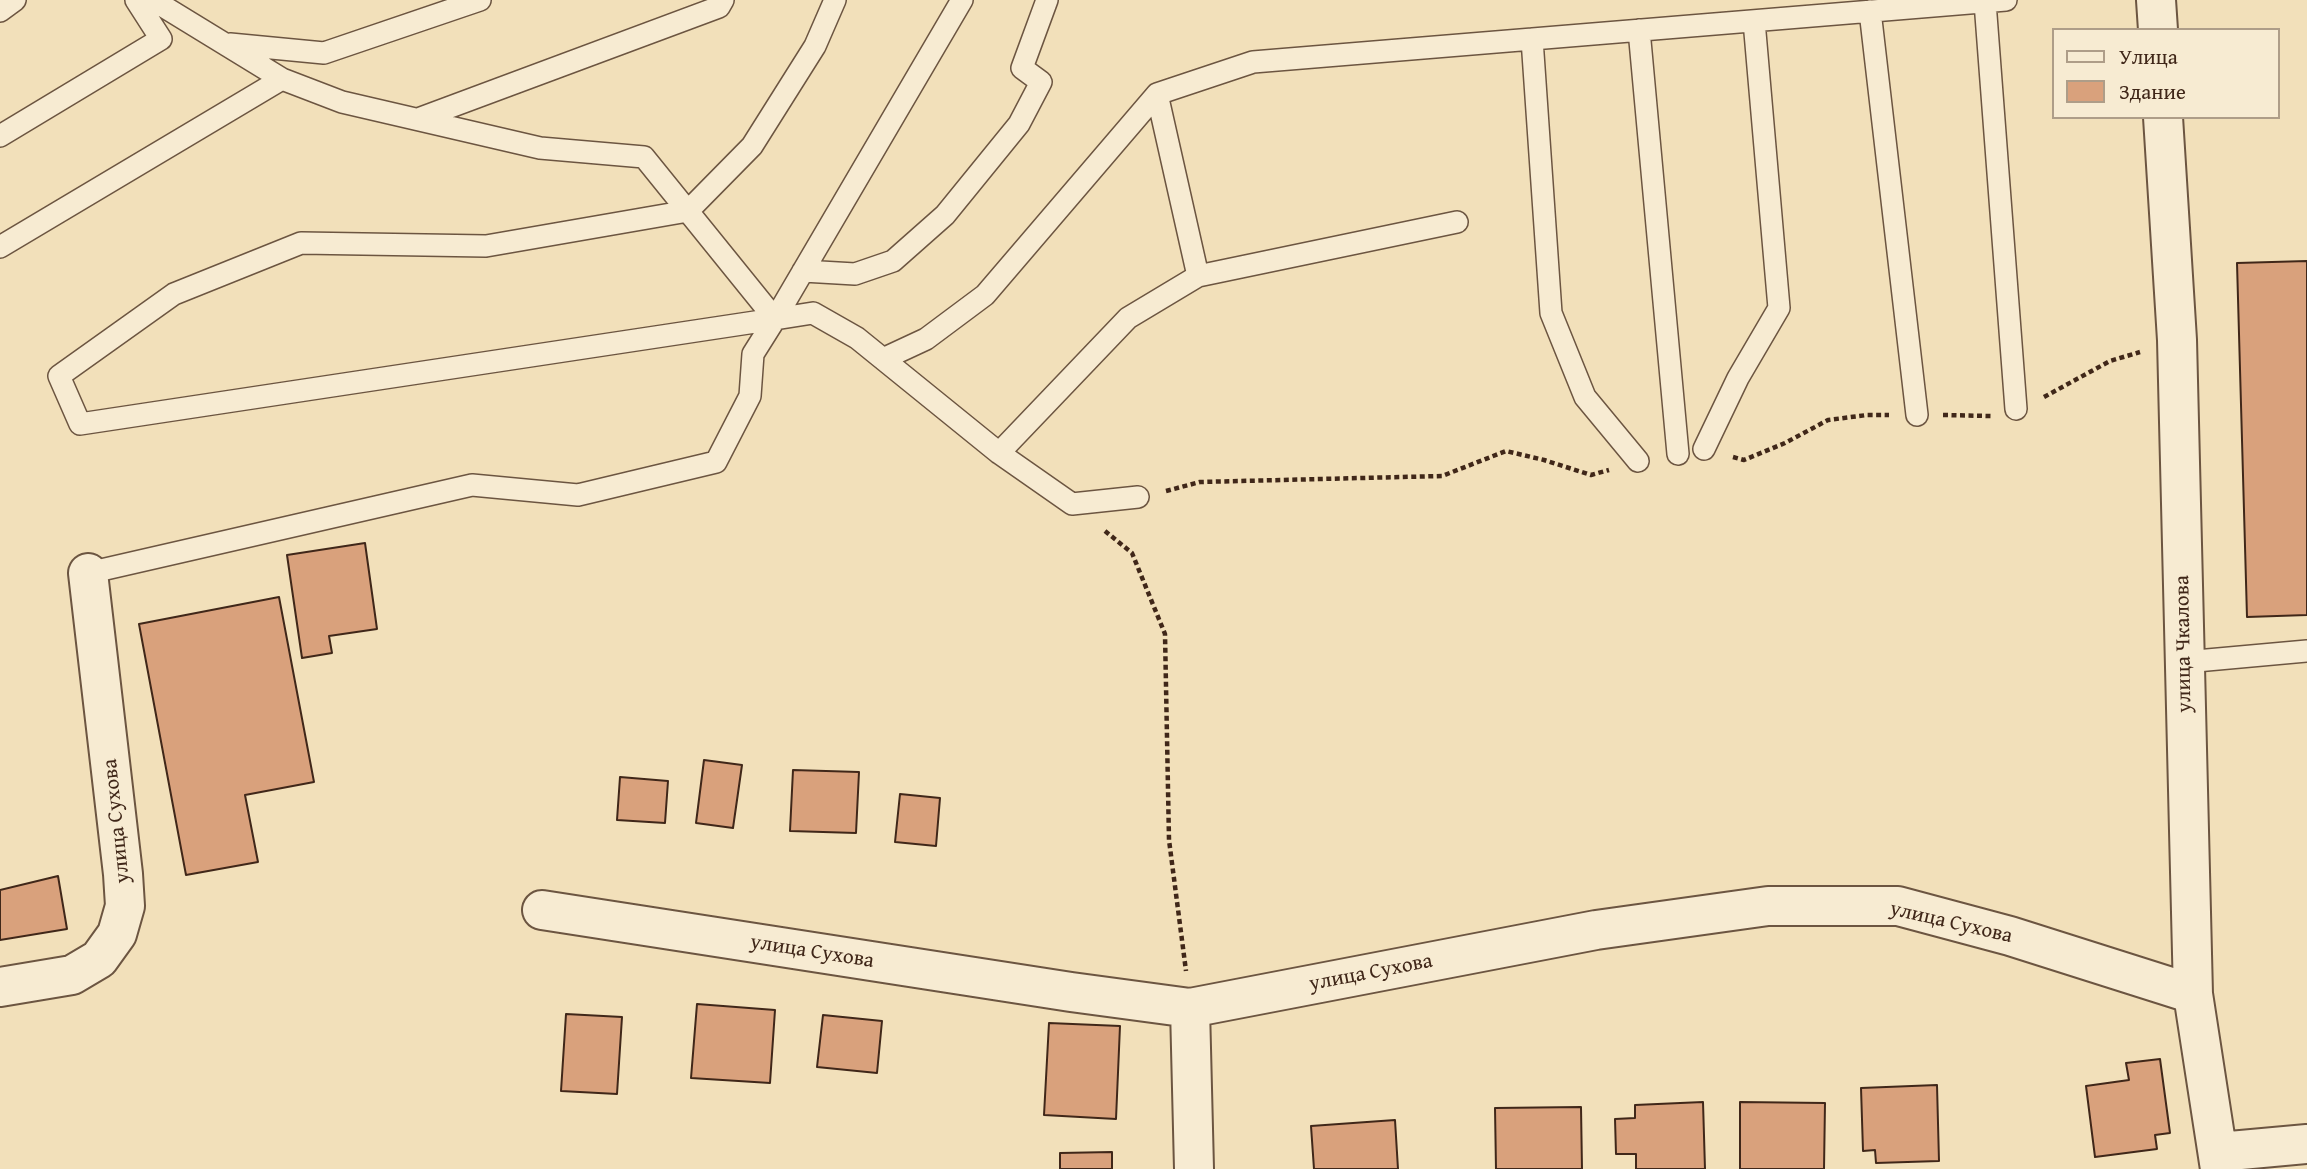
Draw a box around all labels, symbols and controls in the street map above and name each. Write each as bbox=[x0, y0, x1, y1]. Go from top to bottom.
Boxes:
legend bbox=[2052, 28, 2279, 119]
text: Улица bbox=[2119, 41, 2178, 72]
text: Здание bbox=[2119, 76, 2186, 107]
street label: улица Чкалова bbox=[2170, 575, 2198, 713]
street label: улица Сухова bbox=[98, 757, 136, 885]
street label: улица Сухова bbox=[1887, 897, 2015, 949]
street label: улица Сухова bbox=[748, 930, 876, 974]
street label: улица Сухова bbox=[1307, 949, 1435, 997]

